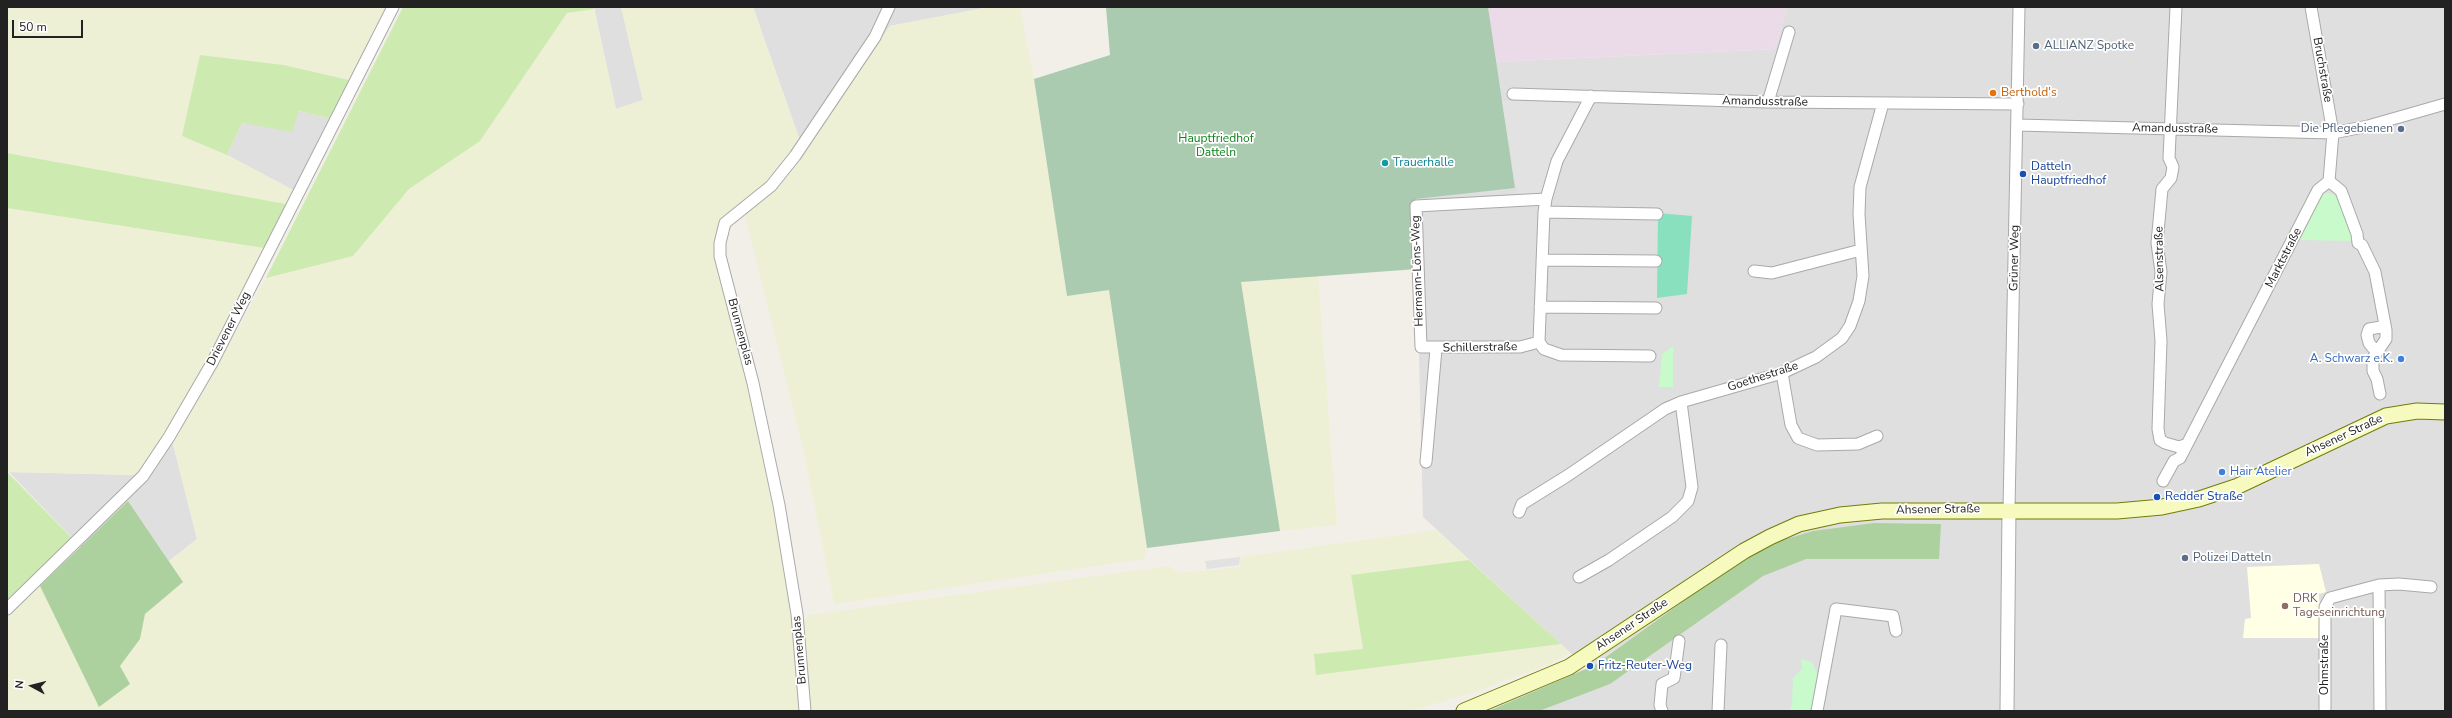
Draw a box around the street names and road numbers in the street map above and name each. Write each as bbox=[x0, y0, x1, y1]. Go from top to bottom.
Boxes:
street label: Bruchstraße bbox=[2309, 36, 2335, 104]
street label: Amandusstraße bbox=[1722, 94, 1808, 110]
street label: Amandusstraße bbox=[2132, 121, 2218, 137]
street label: Hermann-Löns-Weg bbox=[1409, 215, 1427, 327]
street label: Grüner Weg bbox=[2007, 225, 2023, 291]
street label: Alsenstraße bbox=[2152, 226, 2168, 292]
street label: Marktstraße bbox=[2263, 226, 2305, 290]
street label: Drievener Weg bbox=[204, 290, 254, 368]
street label: Brunnenplas bbox=[724, 297, 756, 367]
street label: Schillerstraße bbox=[1443, 340, 1517, 356]
street label: Goethestraße bbox=[1726, 359, 1800, 395]
street label: Ahsener Straße bbox=[2303, 412, 2385, 460]
street label: Ahsener Straße bbox=[1896, 502, 1980, 518]
street label: Ahsener Straße bbox=[1593, 595, 1671, 655]
street label: Brunnenplas bbox=[790, 615, 810, 685]
street label: Ohmstraße bbox=[2318, 635, 2332, 695]

